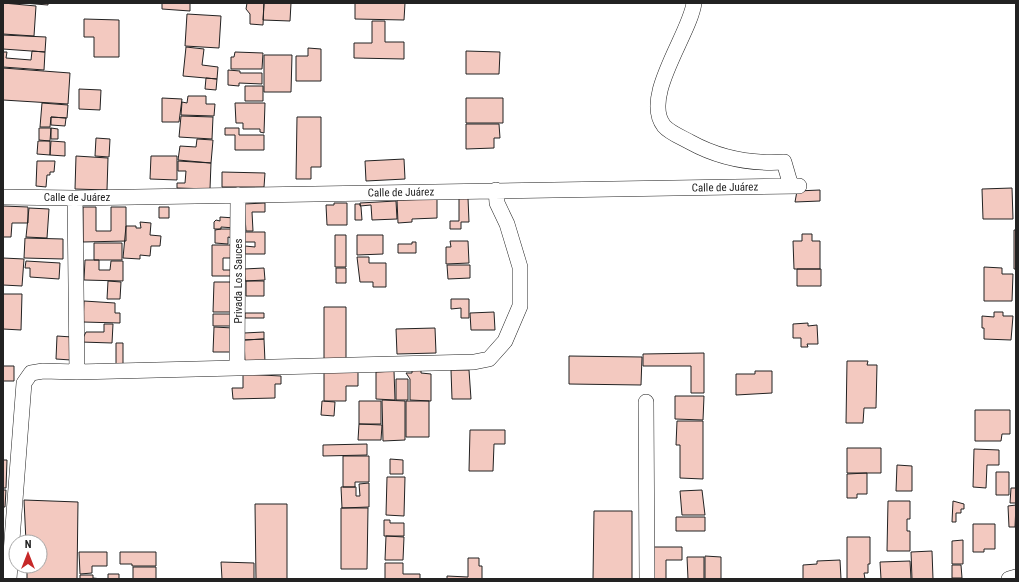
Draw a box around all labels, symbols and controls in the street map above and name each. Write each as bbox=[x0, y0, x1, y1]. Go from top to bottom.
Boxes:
street label: Calle de Juárez bbox=[692, 180, 759, 195]
street label: Calle de Juárez bbox=[368, 185, 435, 200]
street label: Calle de Juárez bbox=[44, 191, 110, 204]
street label: Privada Los Sauces bbox=[232, 239, 245, 323]
north arrow bbox=[8, 534, 48, 574]
text: N bbox=[25, 538, 32, 551]

